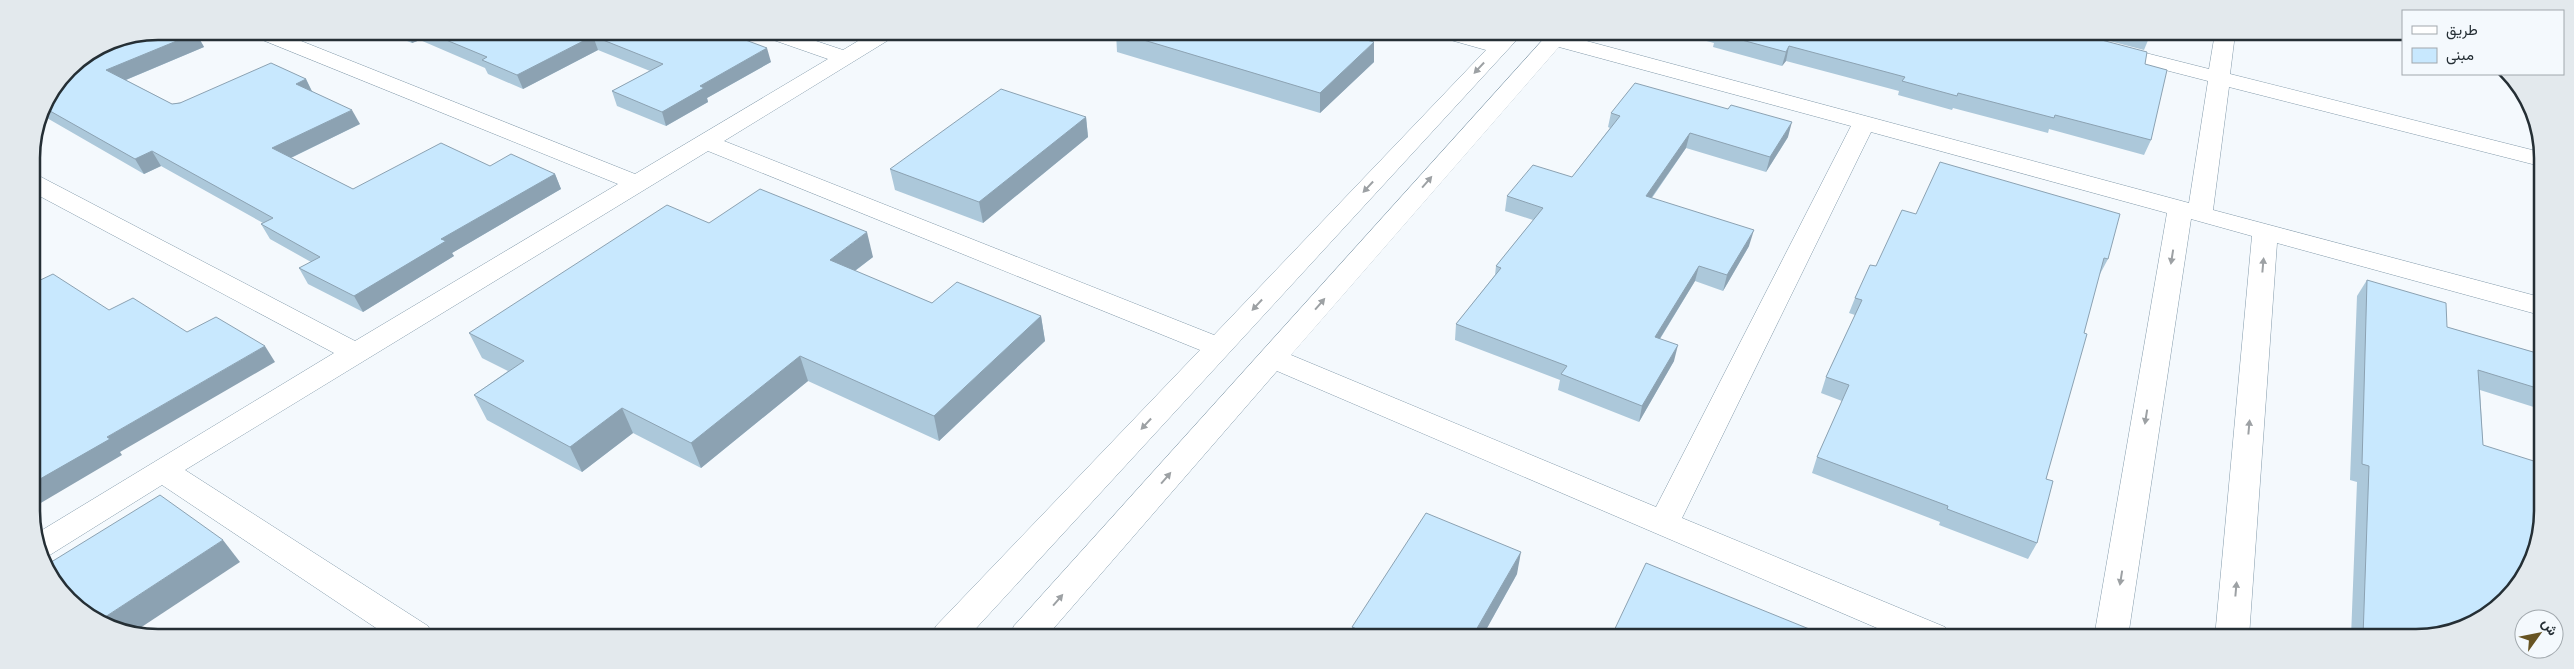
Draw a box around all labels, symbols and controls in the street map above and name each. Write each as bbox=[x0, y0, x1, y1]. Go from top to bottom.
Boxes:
legend bbox=[2402, 10, 2564, 75]
text: طريق bbox=[2446, 20, 2478, 40]
text: مبنى bbox=[2446, 45, 2474, 65]
one-way arrow bbox=[1473, 62, 1485, 74]
one-way arrow bbox=[1421, 176, 1433, 188]
one-way arrow bbox=[1362, 180, 1374, 192]
one-way arrow bbox=[2168, 249, 2176, 265]
one-way arrow bbox=[2259, 257, 2267, 273]
one-way arrow bbox=[1314, 297, 1325, 310]
one-way arrow bbox=[1251, 299, 1263, 311]
one-way arrow bbox=[2142, 410, 2150, 426]
one-way arrow bbox=[1140, 418, 1152, 430]
one-way arrow bbox=[2246, 418, 2254, 434]
one-way arrow bbox=[1160, 471, 1171, 484]
one-way arrow bbox=[2116, 570, 2124, 586]
one-way arrow bbox=[2232, 580, 2240, 596]
one-way arrow bbox=[1052, 594, 1064, 606]
north arrow bbox=[2514, 609, 2564, 659]
text: ش bbox=[2538, 615, 2562, 639]

